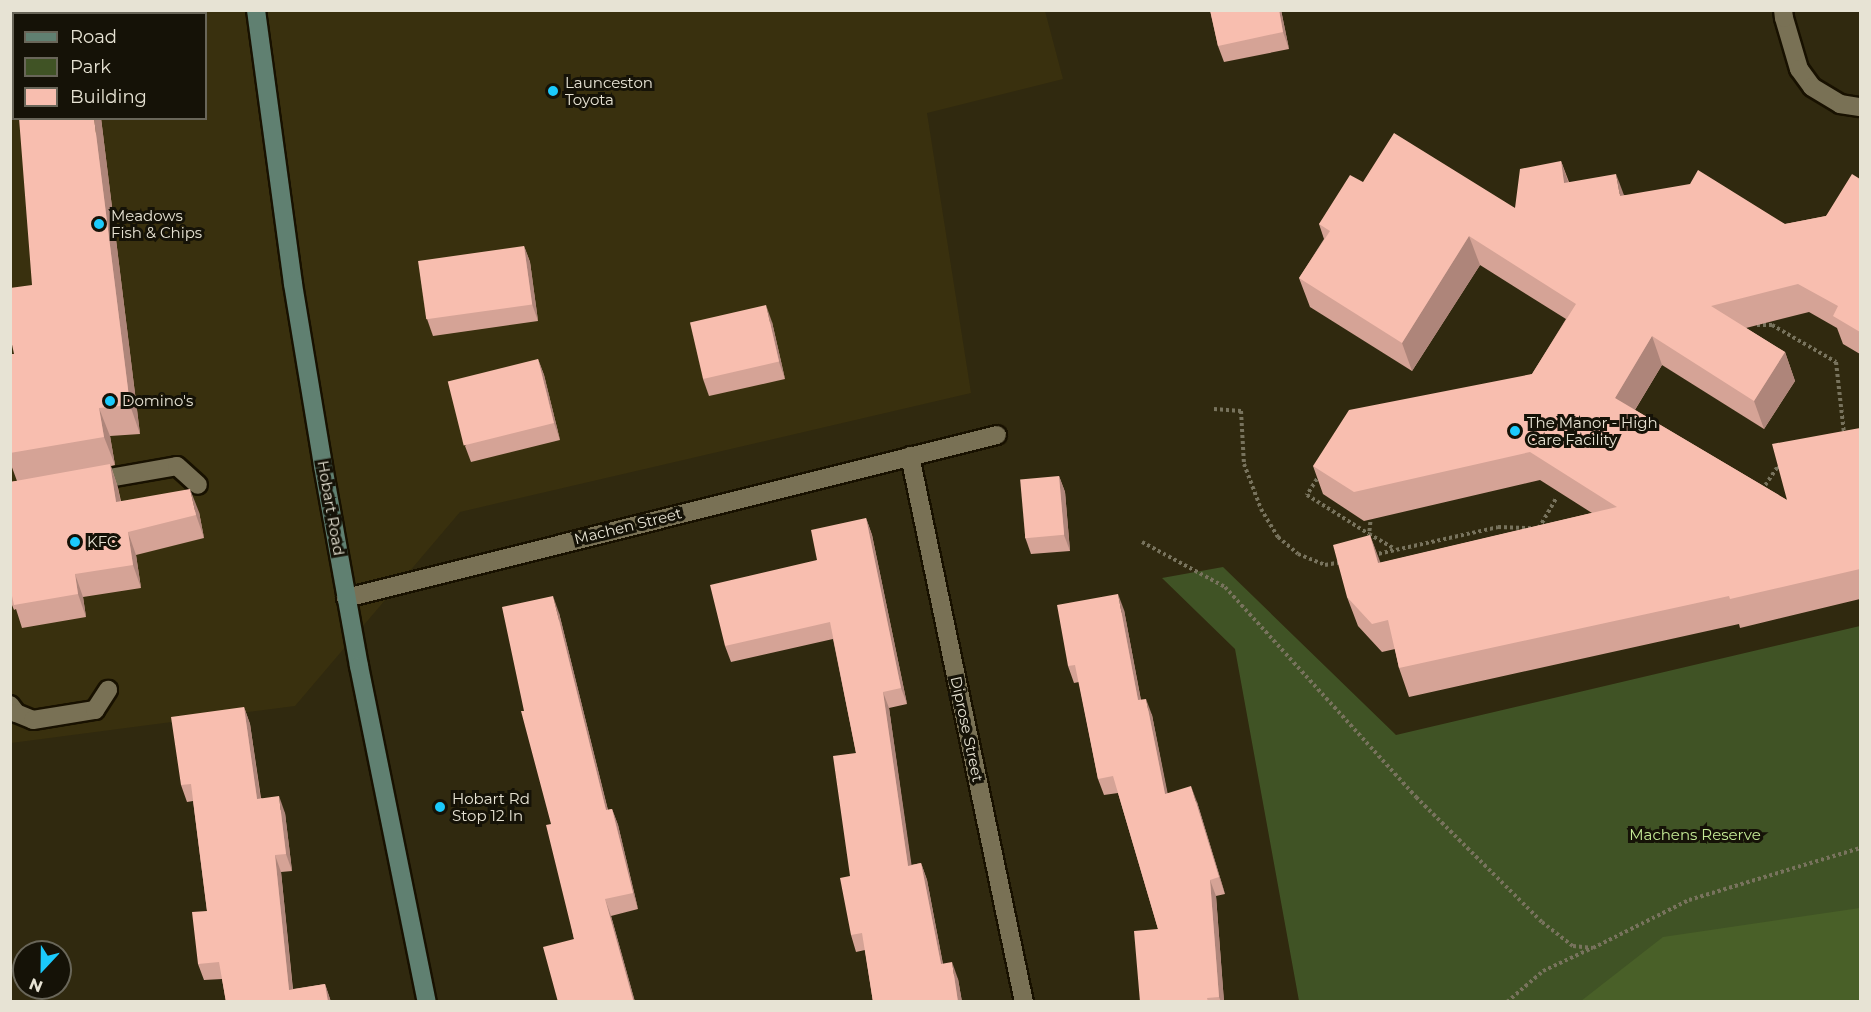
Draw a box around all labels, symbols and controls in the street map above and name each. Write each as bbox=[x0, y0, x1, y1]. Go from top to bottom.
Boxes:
legend bbox=[12, 12, 207, 120]
text: Road bbox=[70, 26, 117, 48]
text: Park bbox=[70, 56, 111, 78]
place label: Launceston Toyota bbox=[565, 73, 653, 108]
marker: Launceston Toyota bbox=[546, 84, 560, 98]
text: Building bbox=[70, 86, 147, 108]
place label: Meadows Fish & Chips bbox=[111, 206, 202, 241]
marker: Meadows Fish & Chips bbox=[92, 217, 106, 231]
place label: Domino's bbox=[122, 392, 193, 410]
marker: Domino's bbox=[103, 394, 117, 408]
place label: The Manor - High Care Facility bbox=[1527, 413, 1658, 448]
marker: The Manor - High Care Facility bbox=[1508, 424, 1522, 438]
street label: Hobart Road bbox=[314, 459, 348, 557]
street label: Machen Street bbox=[572, 504, 684, 548]
place label: KFC bbox=[87, 533, 118, 551]
marker: KFC bbox=[68, 535, 82, 549]
street label: Diprose Street bbox=[947, 675, 987, 783]
place label: Hobart Rd Stop 12 In bbox=[452, 789, 530, 824]
marker: Hobart Rd Stop 12 In bbox=[433, 800, 447, 814]
park label: Machens Reserve bbox=[1629, 826, 1761, 844]
north arrow bbox=[12, 940, 72, 1000]
text: N bbox=[26, 974, 45, 997]

